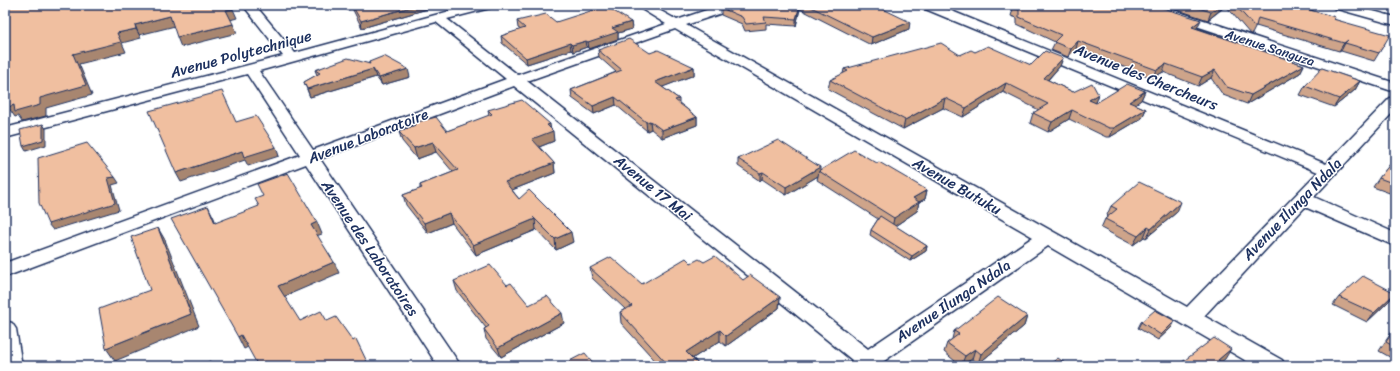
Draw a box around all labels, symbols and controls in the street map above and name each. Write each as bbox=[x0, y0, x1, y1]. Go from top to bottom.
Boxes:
street label: Avenue Sanguza bbox=[1221, 22, 1318, 73]
street label: Avenue Polytechnique bbox=[166, 23, 315, 86]
street label: Avenue des Chercheurs bbox=[1069, 36, 1222, 118]
street label: Avenue Laboratoire bbox=[303, 101, 432, 171]
street label: Avenue 17 Mai bbox=[607, 148, 699, 228]
street label: Avenue Butuku bbox=[907, 149, 1007, 222]
street label: Avenue Ilunga Ndala bbox=[1235, 151, 1348, 267]
street label: Avenue des Laboratoires bbox=[314, 174, 426, 322]
street label: Avenue Ilunga Ndala bbox=[889, 252, 1017, 350]

